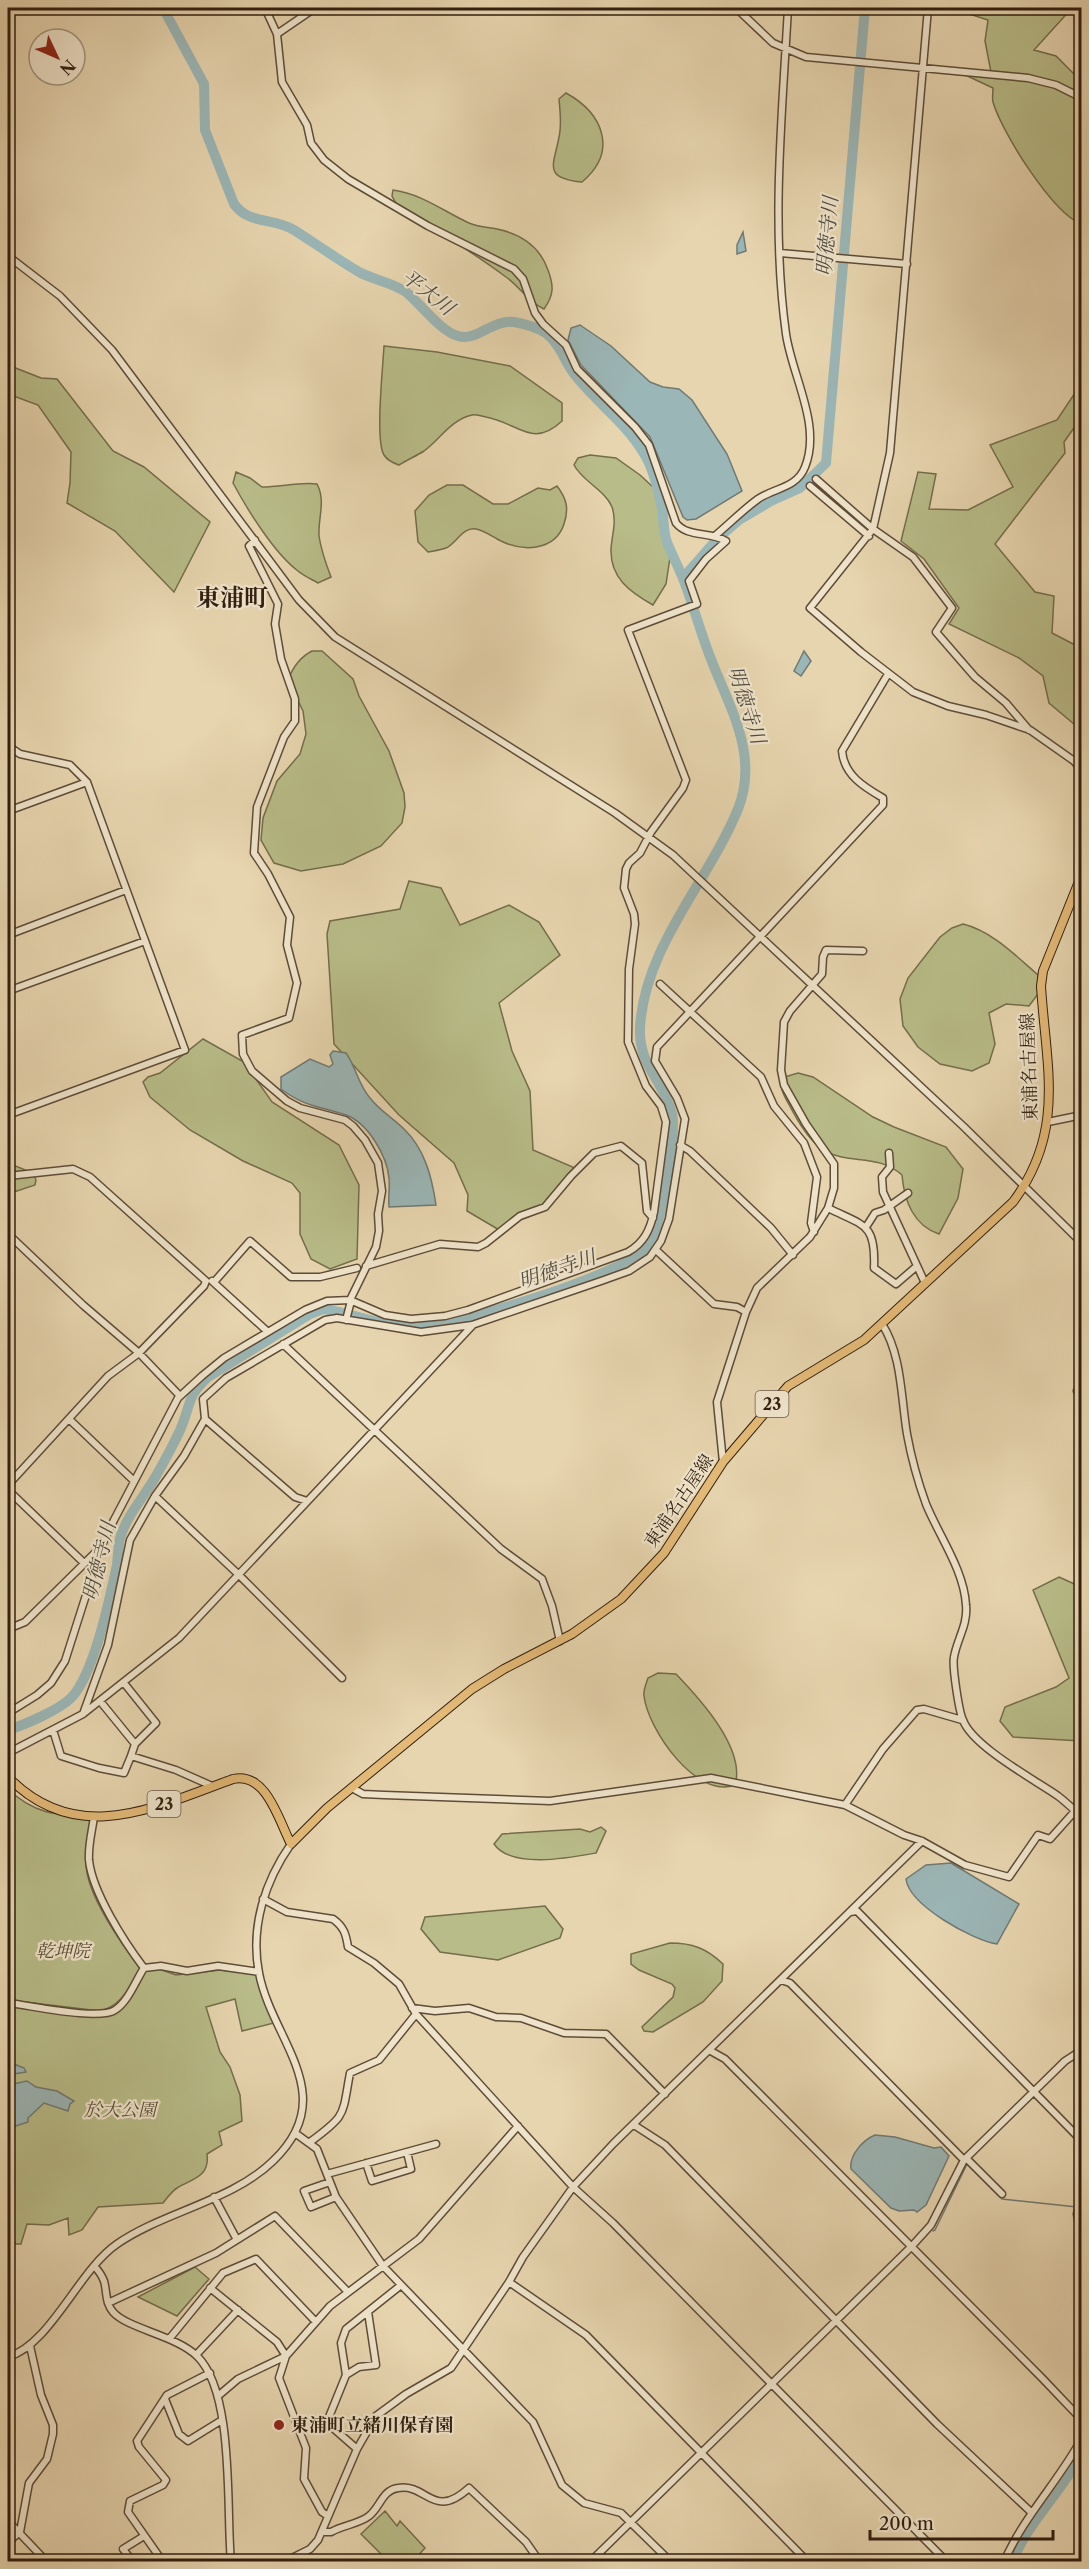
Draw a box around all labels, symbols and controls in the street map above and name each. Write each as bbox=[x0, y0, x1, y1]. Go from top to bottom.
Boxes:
north arrow bbox=[27, 27, 87, 87]
text: N bbox=[56, 55, 80, 79]
water label: 明徳寺川 bbox=[812, 193, 843, 277]
water label: 平大川 bbox=[397, 264, 461, 321]
district label: 東浦町 bbox=[196, 583, 268, 612]
water label: 明徳寺川 bbox=[723, 663, 771, 749]
street label: 東浦名古屋線 bbox=[1016, 1013, 1042, 1121]
water label: 明徳寺川 bbox=[515, 1244, 601, 1293]
road number: 23 bbox=[756, 1391, 788, 1417]
street label: 東浦名古屋線 bbox=[640, 1450, 718, 1552]
water label: 明徳寺川 bbox=[78, 1517, 121, 1603]
road number: 23 bbox=[148, 1791, 180, 1817]
park label: 乾坤院 bbox=[36, 1940, 93, 1962]
park label: 於大公園 bbox=[84, 2099, 159, 2121]
place label: 東浦町立緒川保育園 bbox=[291, 2414, 453, 2436]
marker: 東浦町立緒川保育園 bbox=[272, 2418, 286, 2432]
scale bar bbox=[870, 2503, 1053, 2541]
text: 200 m bbox=[879, 2513, 934, 2535]

